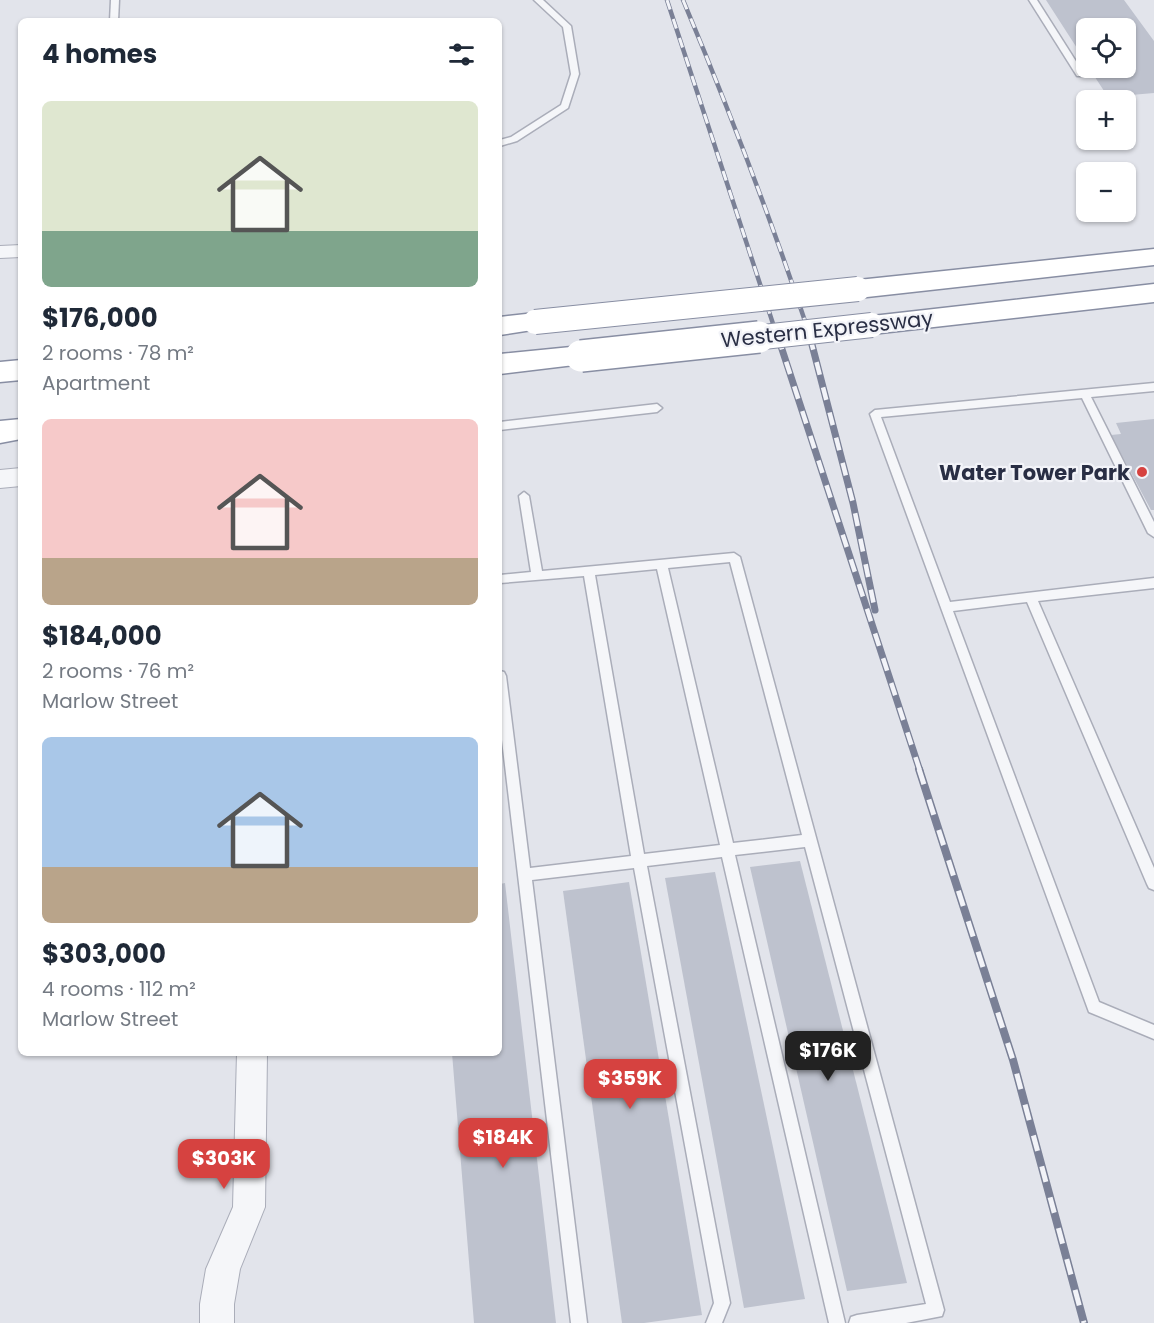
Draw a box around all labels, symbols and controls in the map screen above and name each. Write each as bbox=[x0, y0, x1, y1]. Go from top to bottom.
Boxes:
map controls bbox=[1076, 18, 1136, 222]
button: locate bbox=[1076, 18, 1136, 78]
text: 4 homes bbox=[42, 36, 157, 72]
icon: filters bbox=[445, 38, 478, 71]
button: + bbox=[1076, 90, 1136, 150]
icon: home bbox=[206, 140, 314, 248]
button: − bbox=[1076, 162, 1136, 222]
text: $176,000 bbox=[42, 300, 158, 336]
street label: Western Expressway bbox=[720, 303, 935, 355]
text: 2 rooms · 78 m² bbox=[42, 339, 194, 367]
text: Apartment bbox=[42, 369, 150, 397]
icon: home bbox=[206, 458, 314, 566]
place label: Water Tower Park bbox=[939, 458, 1130, 487]
marker: Water Tower Park bbox=[1135, 465, 1149, 479]
text: $184,000 bbox=[42, 618, 162, 654]
text: 2 rooms · 76 m² bbox=[42, 657, 194, 685]
text: Marlow Street bbox=[42, 687, 178, 715]
icon: home bbox=[206, 776, 314, 884]
text: $303,000 bbox=[42, 936, 166, 972]
text: 4 rooms · 112 m² bbox=[42, 975, 196, 1003]
text: Marlow Street bbox=[42, 1005, 178, 1033]
pin: $176K bbox=[786, 1031, 870, 1082]
text: $176K bbox=[799, 1036, 857, 1064]
pin: $359K bbox=[588, 1059, 672, 1110]
text: $359K bbox=[598, 1064, 662, 1092]
pin: $184K bbox=[461, 1118, 545, 1169]
text: $184K bbox=[472, 1123, 534, 1151]
pin: $303K bbox=[182, 1139, 266, 1190]
text: $303K bbox=[192, 1144, 256, 1172]

